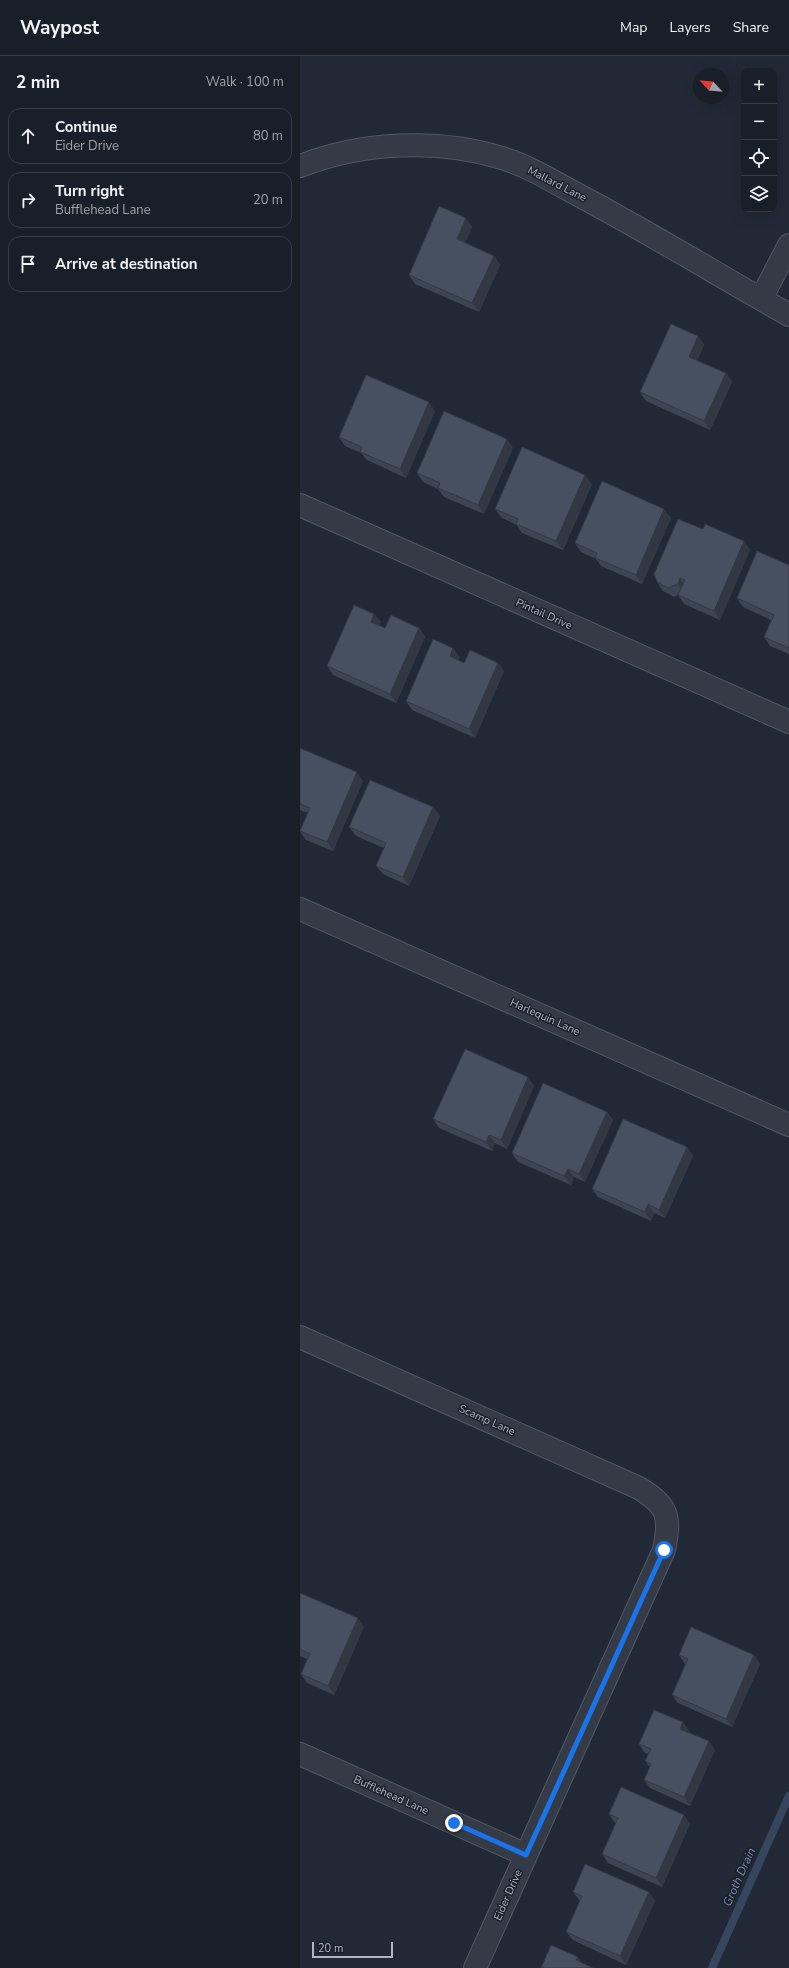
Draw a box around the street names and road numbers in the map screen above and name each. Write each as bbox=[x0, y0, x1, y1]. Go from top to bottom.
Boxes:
street label: Mallard Lane bbox=[525, 163, 589, 205]
street label: Pintail Drive bbox=[513, 595, 575, 633]
street label: Harlequin Lane bbox=[508, 995, 583, 1039]
street label: Scamp Lane bbox=[456, 1401, 518, 1439]
street label: Bufflehead Lane bbox=[351, 1772, 431, 1818]
street label: Eider Drive bbox=[490, 1867, 526, 1923]

